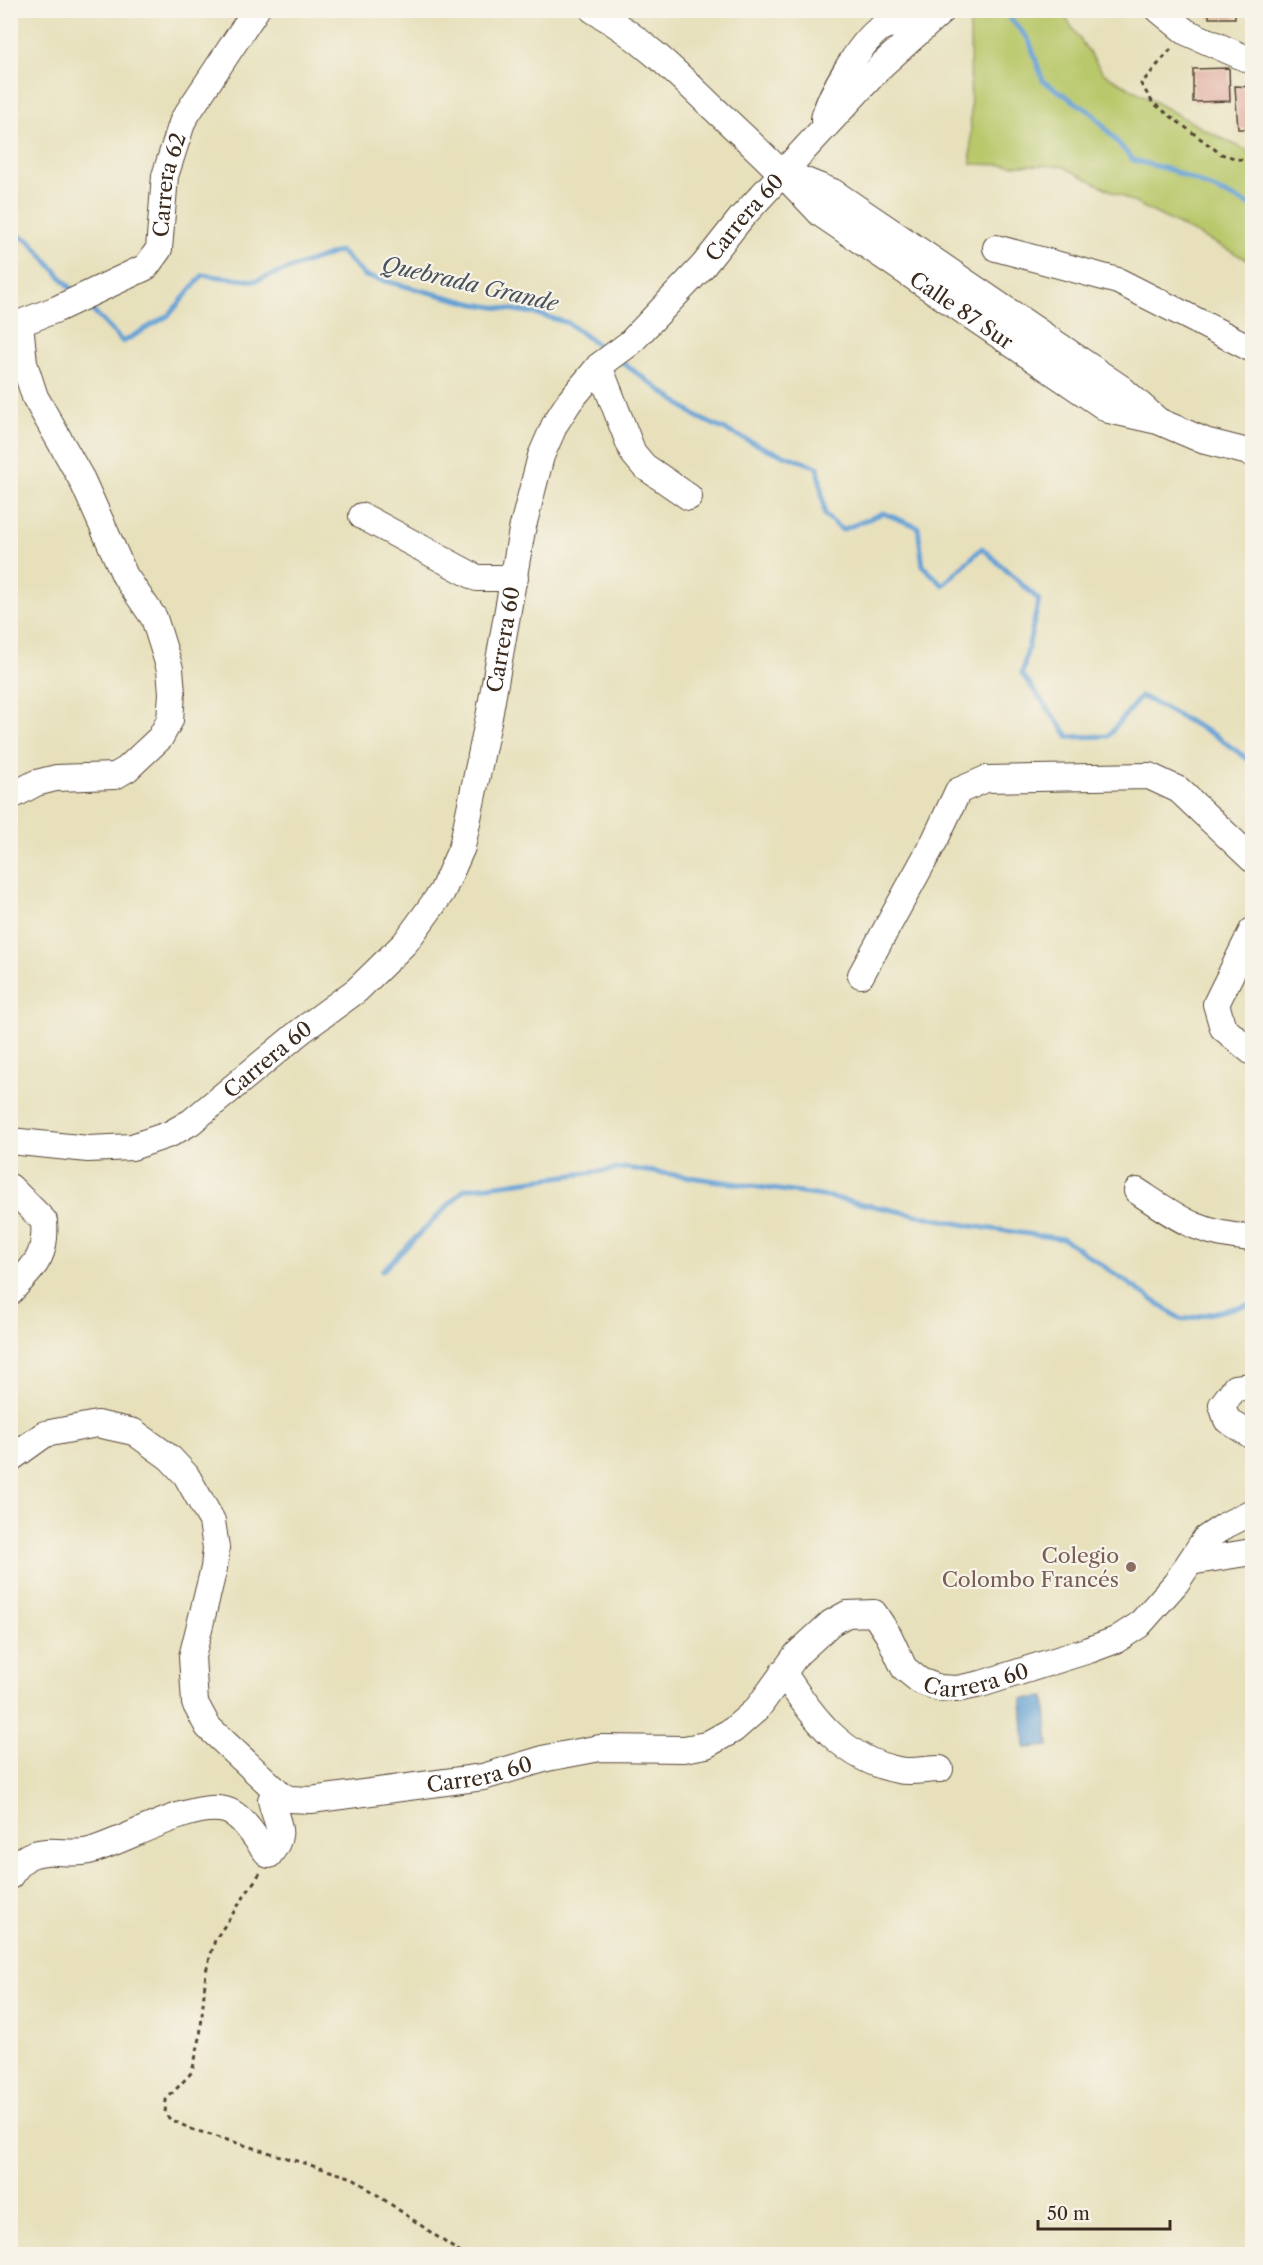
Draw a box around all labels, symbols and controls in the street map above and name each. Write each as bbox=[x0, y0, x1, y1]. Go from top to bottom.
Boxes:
street label: Carrera 62 bbox=[148, 130, 191, 238]
street label: Carrera 60 bbox=[700, 168, 788, 266]
water label: Quebrada Grande bbox=[379, 251, 562, 318]
street label: Calle 87 Sur bbox=[905, 266, 1019, 354]
street label: Carrera 60 bbox=[481, 584, 524, 694]
street label: Carrera 60 bbox=[218, 1015, 317, 1103]
place label: Colegio Colombo Francés bbox=[942, 1543, 1119, 1592]
marker: Colegio Colombo Francés bbox=[1124, 1560, 1138, 1574]
street label: Carrera 60 bbox=[920, 1657, 1032, 1702]
street label: Carrera 60 bbox=[425, 1751, 535, 1797]
scale bar bbox=[1038, 2193, 1170, 2231]
text: 50 m bbox=[1047, 2203, 1090, 2225]

